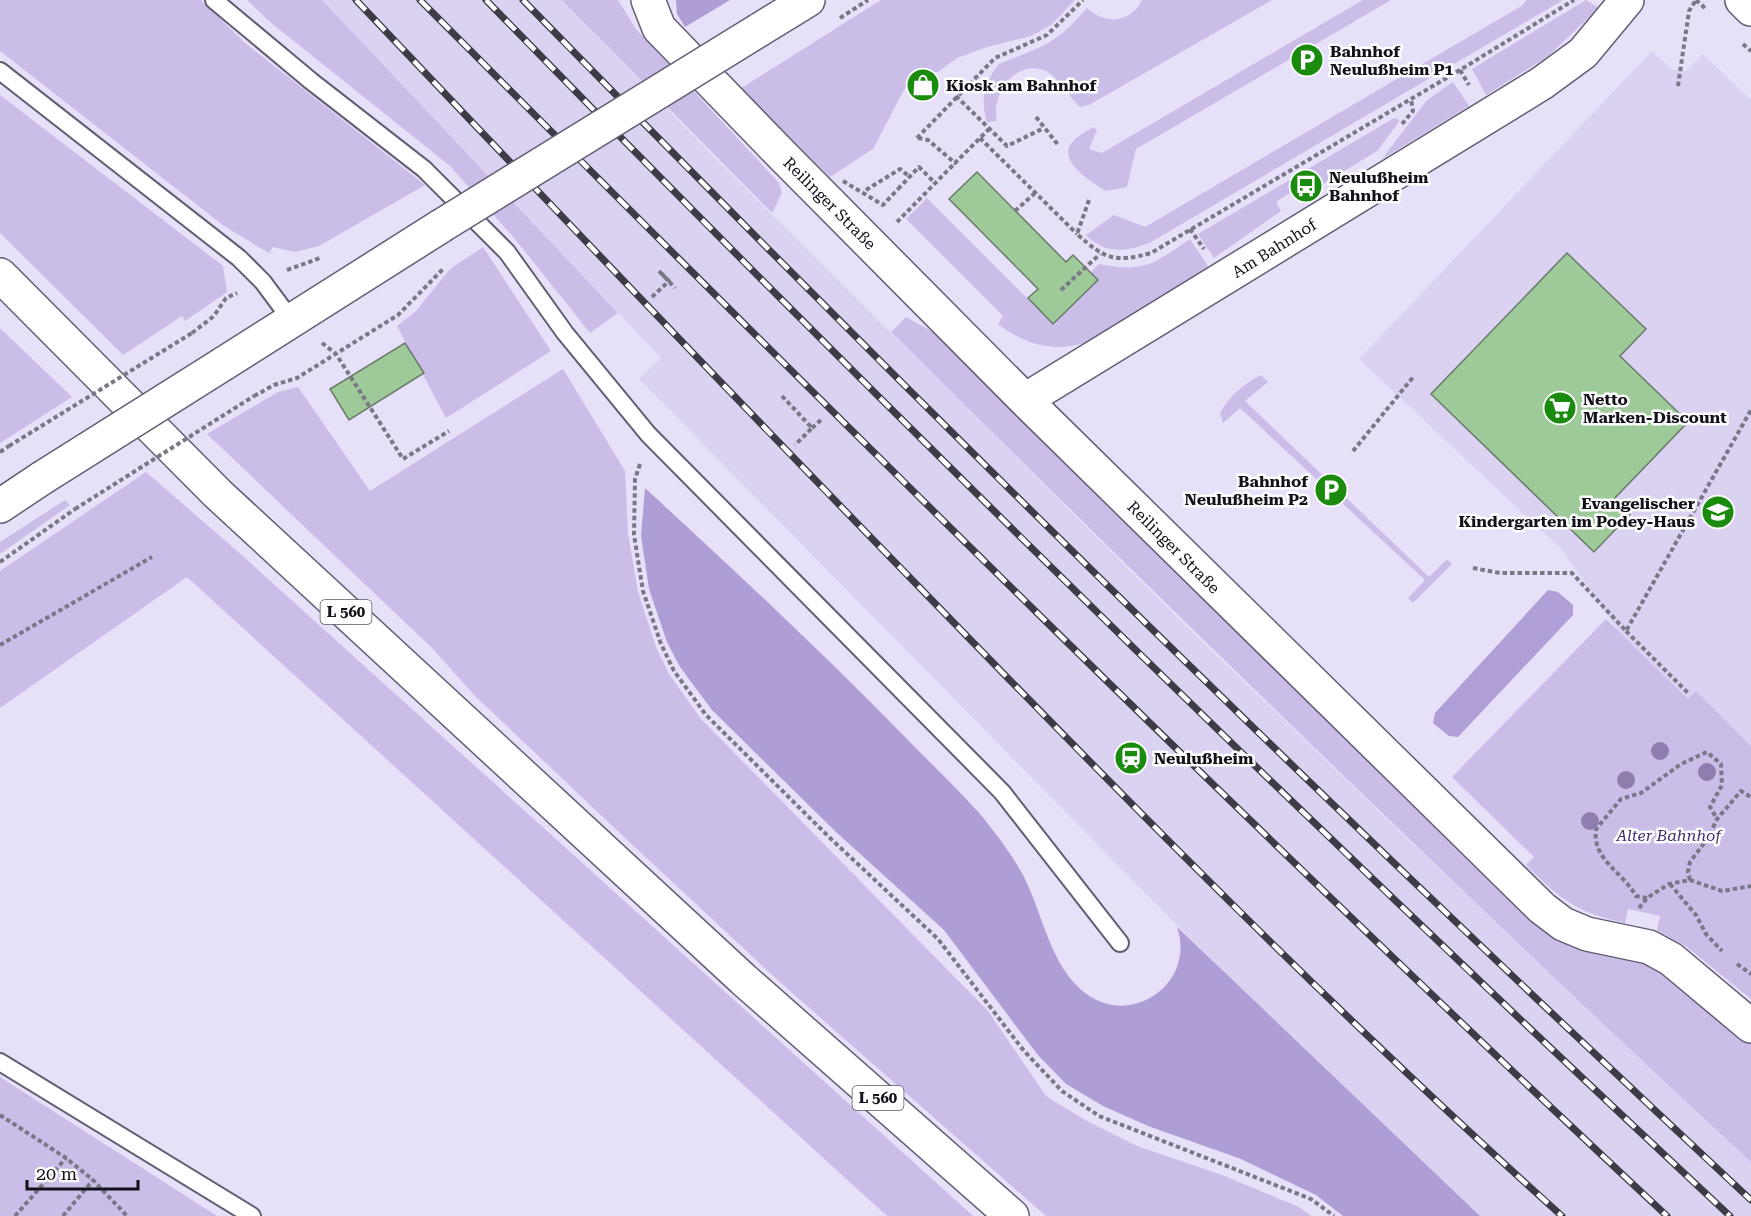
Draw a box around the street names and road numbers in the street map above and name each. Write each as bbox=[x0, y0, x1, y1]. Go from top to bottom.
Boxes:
street label: Reilinger Straße bbox=[779, 153, 880, 254]
street label: Am Bahnhof bbox=[1229, 215, 1321, 282]
street label: Reilinger Straße bbox=[1123, 497, 1224, 598]
road number: L 560 bbox=[320, 600, 372, 624]
road number: L 560 bbox=[852, 1086, 904, 1110]

